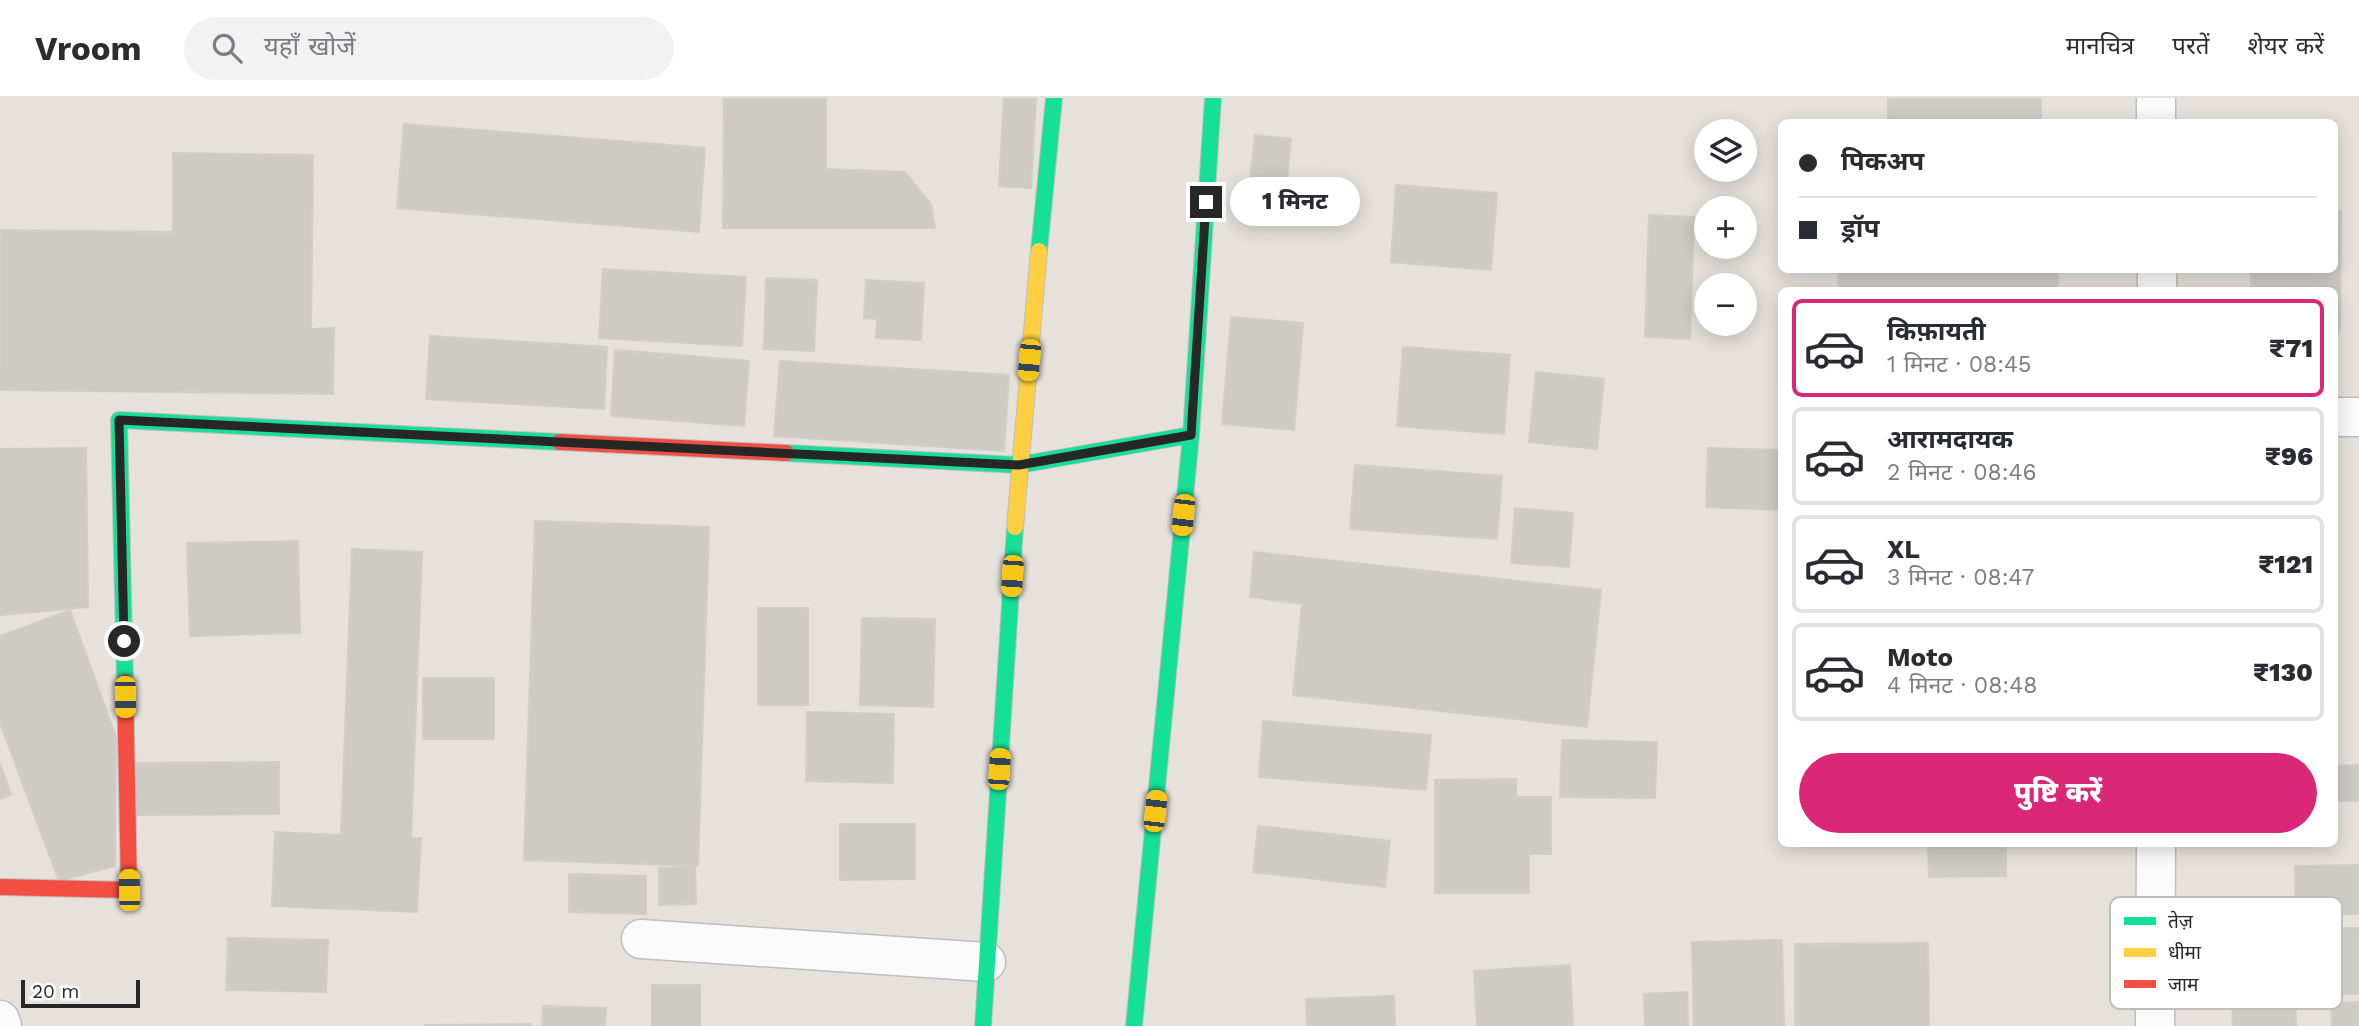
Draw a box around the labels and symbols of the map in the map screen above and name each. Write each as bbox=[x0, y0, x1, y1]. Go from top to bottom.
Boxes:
callout: 1 मिनट bbox=[1230, 178, 1360, 226]
route end bbox=[1190, 186, 1222, 218]
car bbox=[1017, 338, 1042, 382]
car bbox=[1171, 493, 1196, 537]
car bbox=[1001, 554, 1024, 598]
route start bbox=[108, 625, 140, 657]
car bbox=[115, 676, 136, 718]
car bbox=[988, 747, 1011, 791]
car bbox=[1143, 789, 1168, 833]
car bbox=[119, 869, 140, 911]
legend bbox=[2110, 897, 2342, 1009]
text: तेज़ bbox=[2168, 910, 2194, 933]
text: धीमा bbox=[2168, 941, 2202, 964]
text: जाम bbox=[2168, 973, 2199, 996]
scale bar bbox=[21, 977, 140, 1009]

